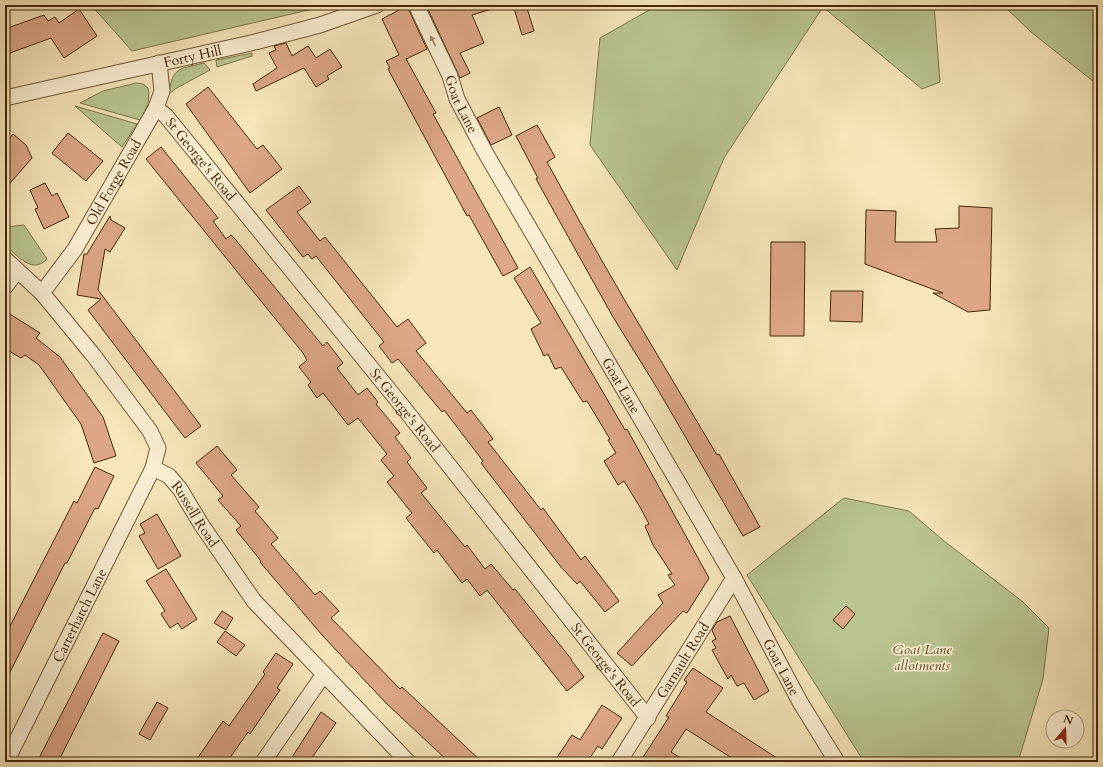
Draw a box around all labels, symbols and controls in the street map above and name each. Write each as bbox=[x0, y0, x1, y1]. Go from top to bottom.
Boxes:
one-way arrow bbox=[430, 35, 436, 47]
street label: Forty Hill bbox=[161, 40, 224, 72]
street label: Goat Lane bbox=[441, 73, 483, 136]
street label: St George's Road bbox=[161, 113, 241, 205]
street label: Old Forge Road bbox=[81, 135, 146, 229]
street label: Goat Lane bbox=[598, 354, 645, 417]
street label: St George's Road bbox=[366, 364, 445, 456]
street label: Russell Road bbox=[167, 477, 224, 551]
street label: Carterhatch Lane bbox=[48, 565, 111, 665]
street label: Garnault Road bbox=[652, 618, 714, 702]
street label: St George's Road bbox=[567, 619, 645, 711]
street label: Goat Lane bbox=[758, 635, 804, 699]
park label: Goat Lane allotments bbox=[892, 640, 952, 675]
north arrow bbox=[1045, 709, 1085, 749]
text: N bbox=[1061, 711, 1075, 729]

